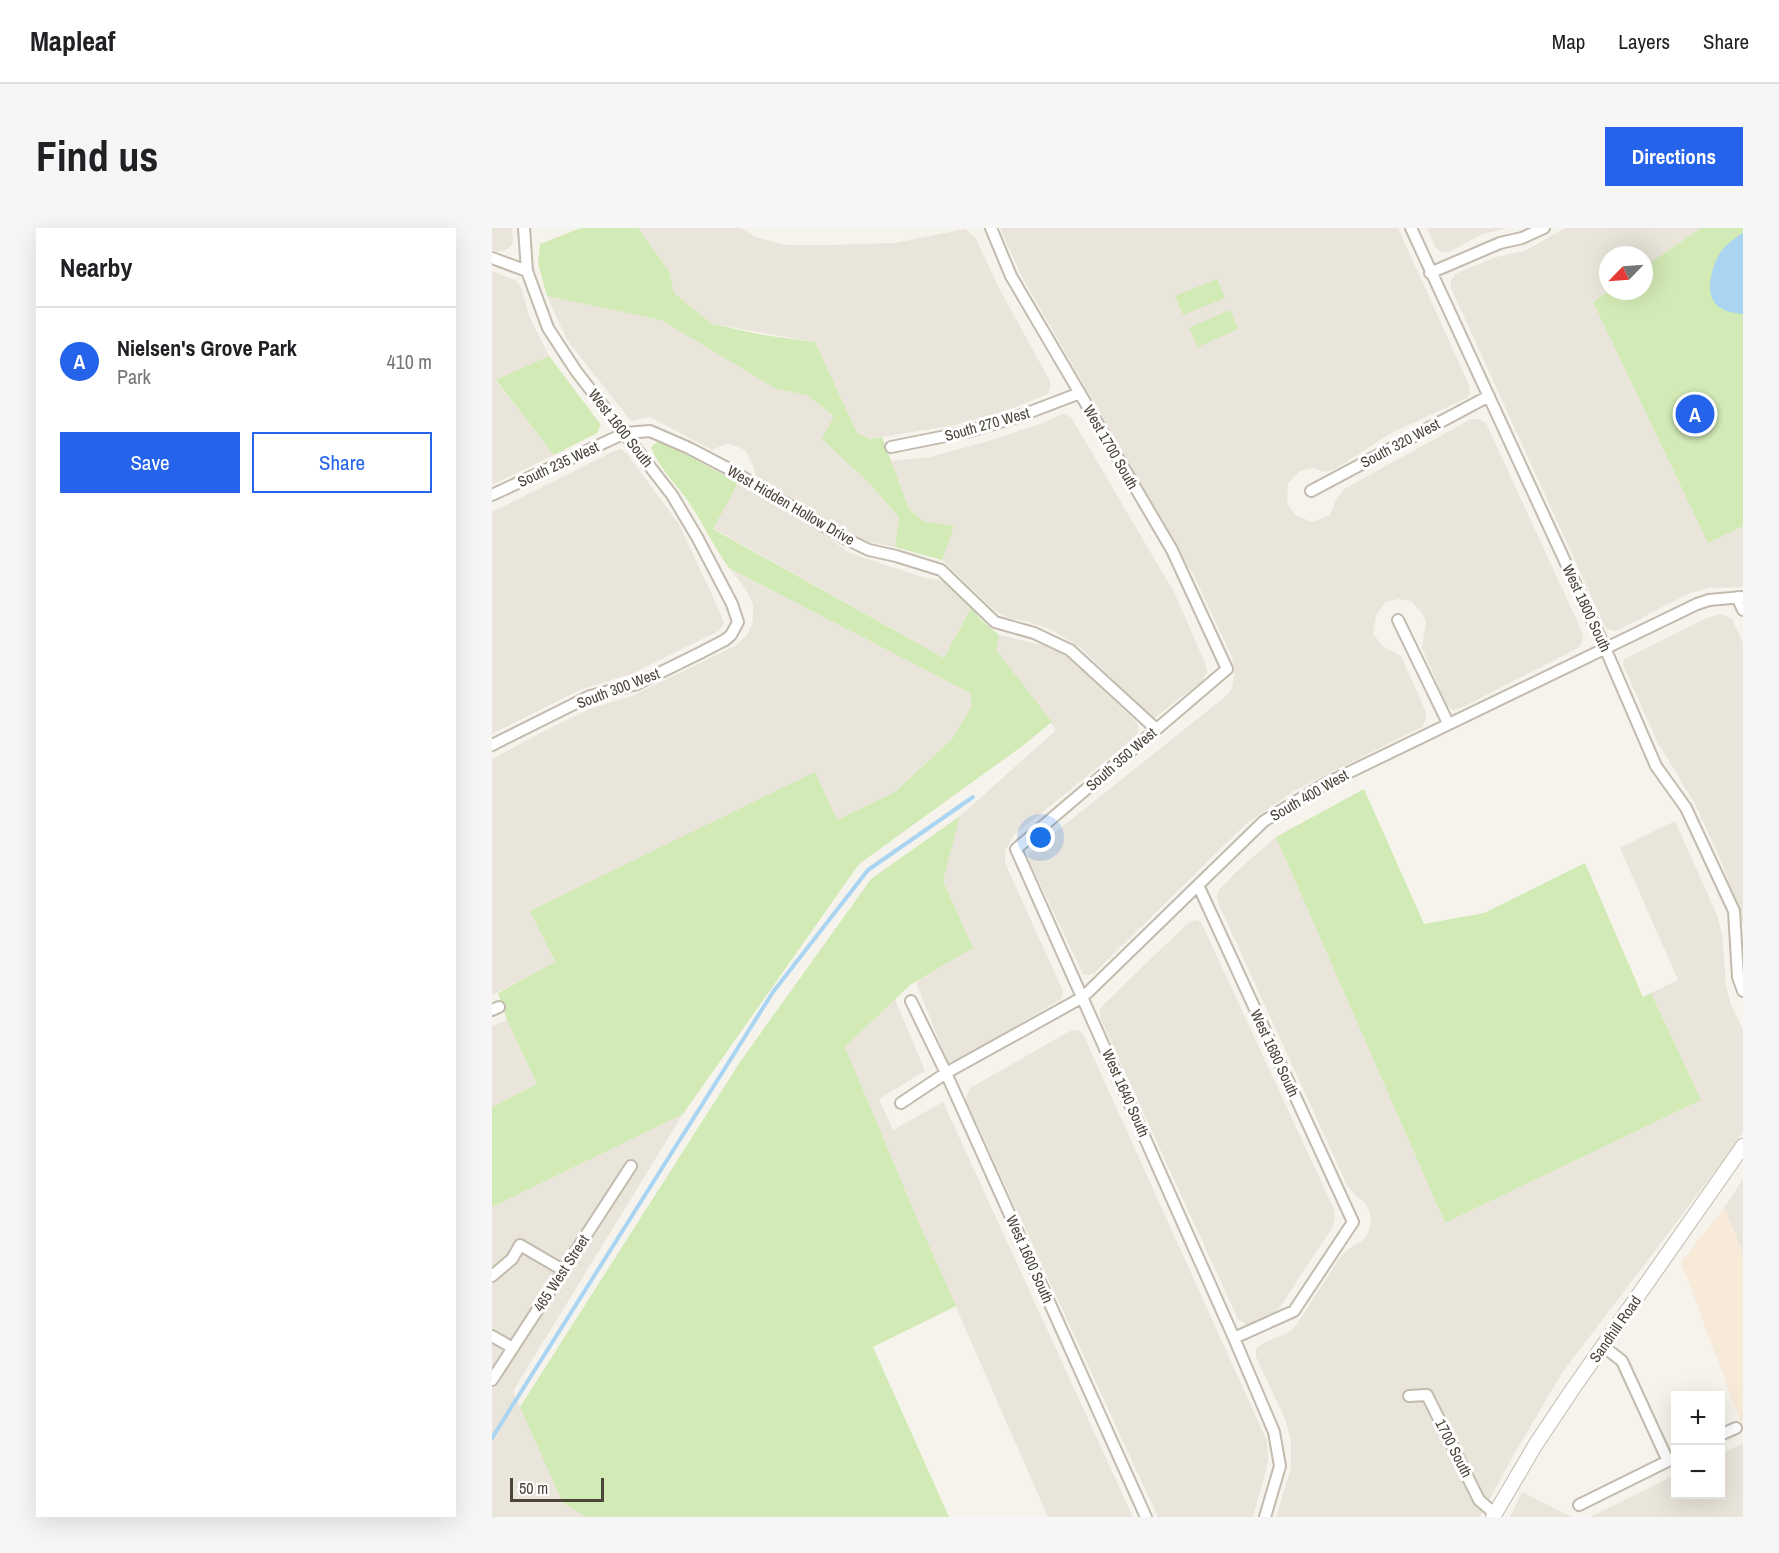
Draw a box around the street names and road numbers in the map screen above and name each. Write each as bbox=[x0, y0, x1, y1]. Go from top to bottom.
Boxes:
street label: West 1600 South bbox=[584, 384, 658, 472]
street label: West 1700 South bbox=[1078, 401, 1144, 493]
street label: South 270 West bbox=[942, 402, 1032, 446]
street label: South 320 West bbox=[1357, 413, 1444, 473]
street label: South 235 West bbox=[514, 436, 603, 492]
street label: West Hidden Hollow Drive bbox=[723, 460, 859, 550]
street label: West 1800 South bbox=[1558, 561, 1616, 655]
street label: South 300 West bbox=[573, 662, 663, 713]
street label: South 350 West bbox=[1081, 722, 1161, 796]
street label: South 400 West bbox=[1266, 764, 1353, 826]
street label: West 1680 South bbox=[1246, 1006, 1304, 1100]
street label: West 1640 South bbox=[1097, 1046, 1155, 1140]
street label: West 1600 South bbox=[1001, 1212, 1059, 1306]
street label: 465 West Street bbox=[528, 1230, 594, 1316]
street label: Sandhill Road bbox=[1584, 1291, 1646, 1367]
street label: 1700 South bbox=[1430, 1415, 1478, 1481]

